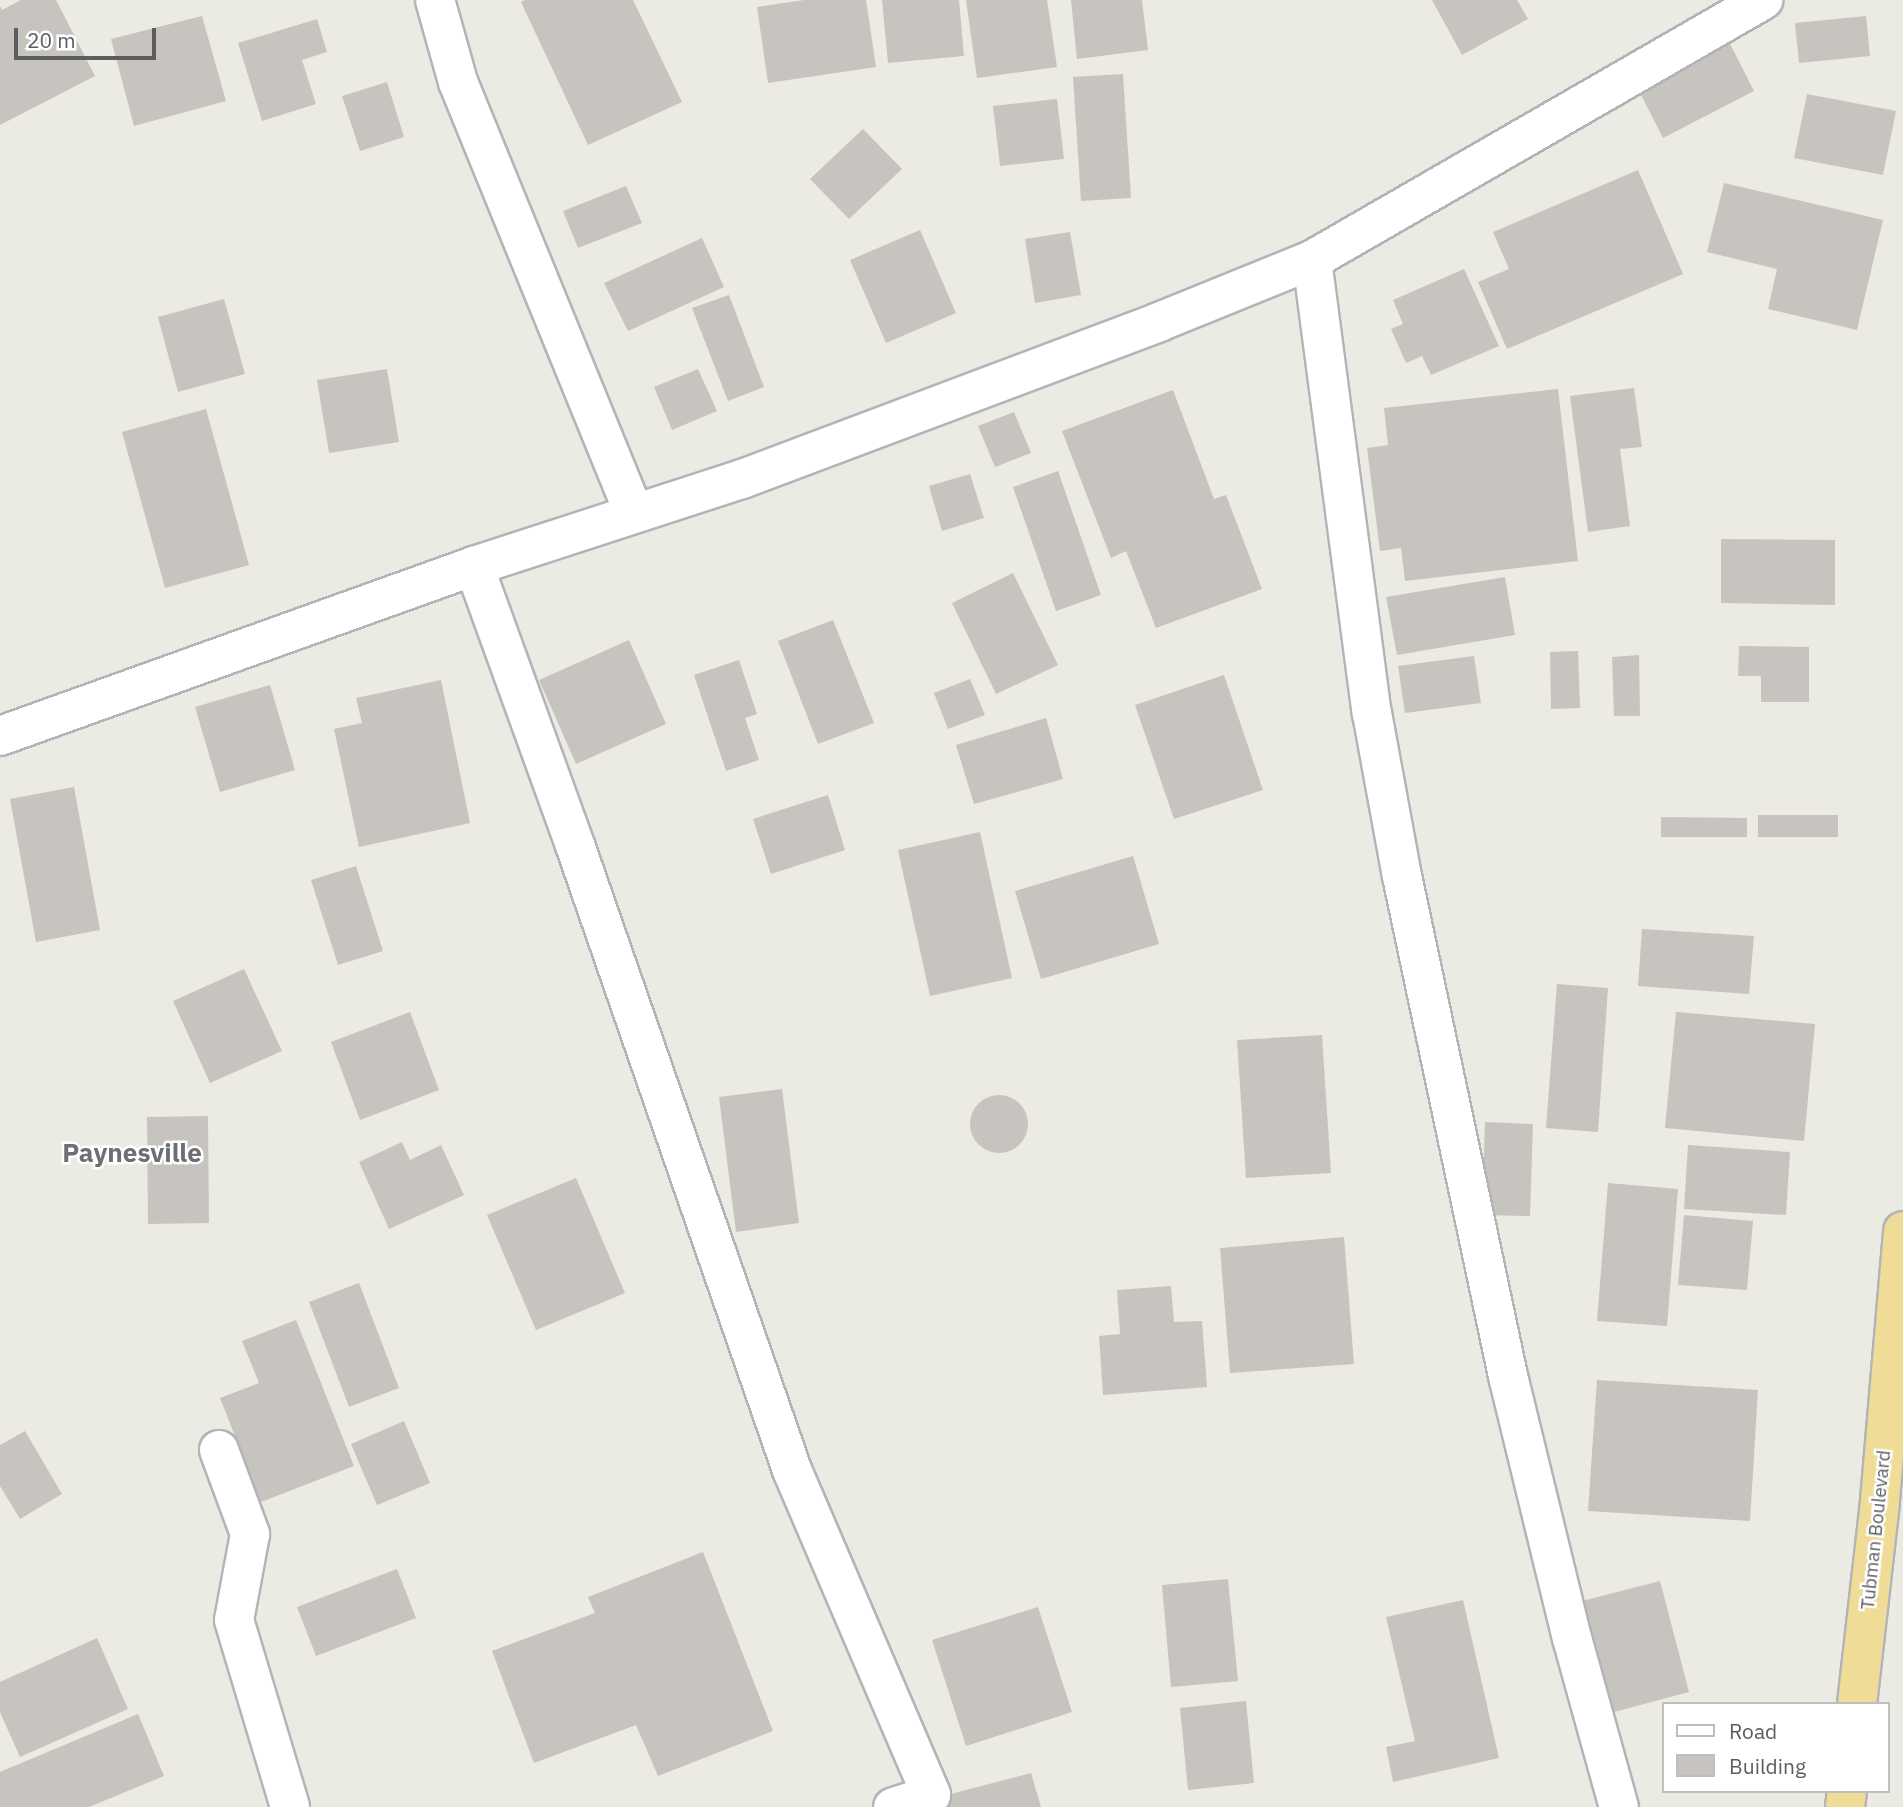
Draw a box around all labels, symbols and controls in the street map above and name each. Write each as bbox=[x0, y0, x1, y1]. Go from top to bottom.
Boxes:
scale bar bbox=[18, 14, 159, 58]
text: 20 m bbox=[27, 26, 76, 54]
district label: Paynesville bbox=[62, 1137, 202, 1169]
street label: Tubman Boulevard bbox=[1856, 1449, 1896, 1611]
legend bbox=[1661, 1702, 1889, 1793]
text: Road bbox=[1729, 1717, 1777, 1745]
text: Building bbox=[1729, 1752, 1806, 1780]

